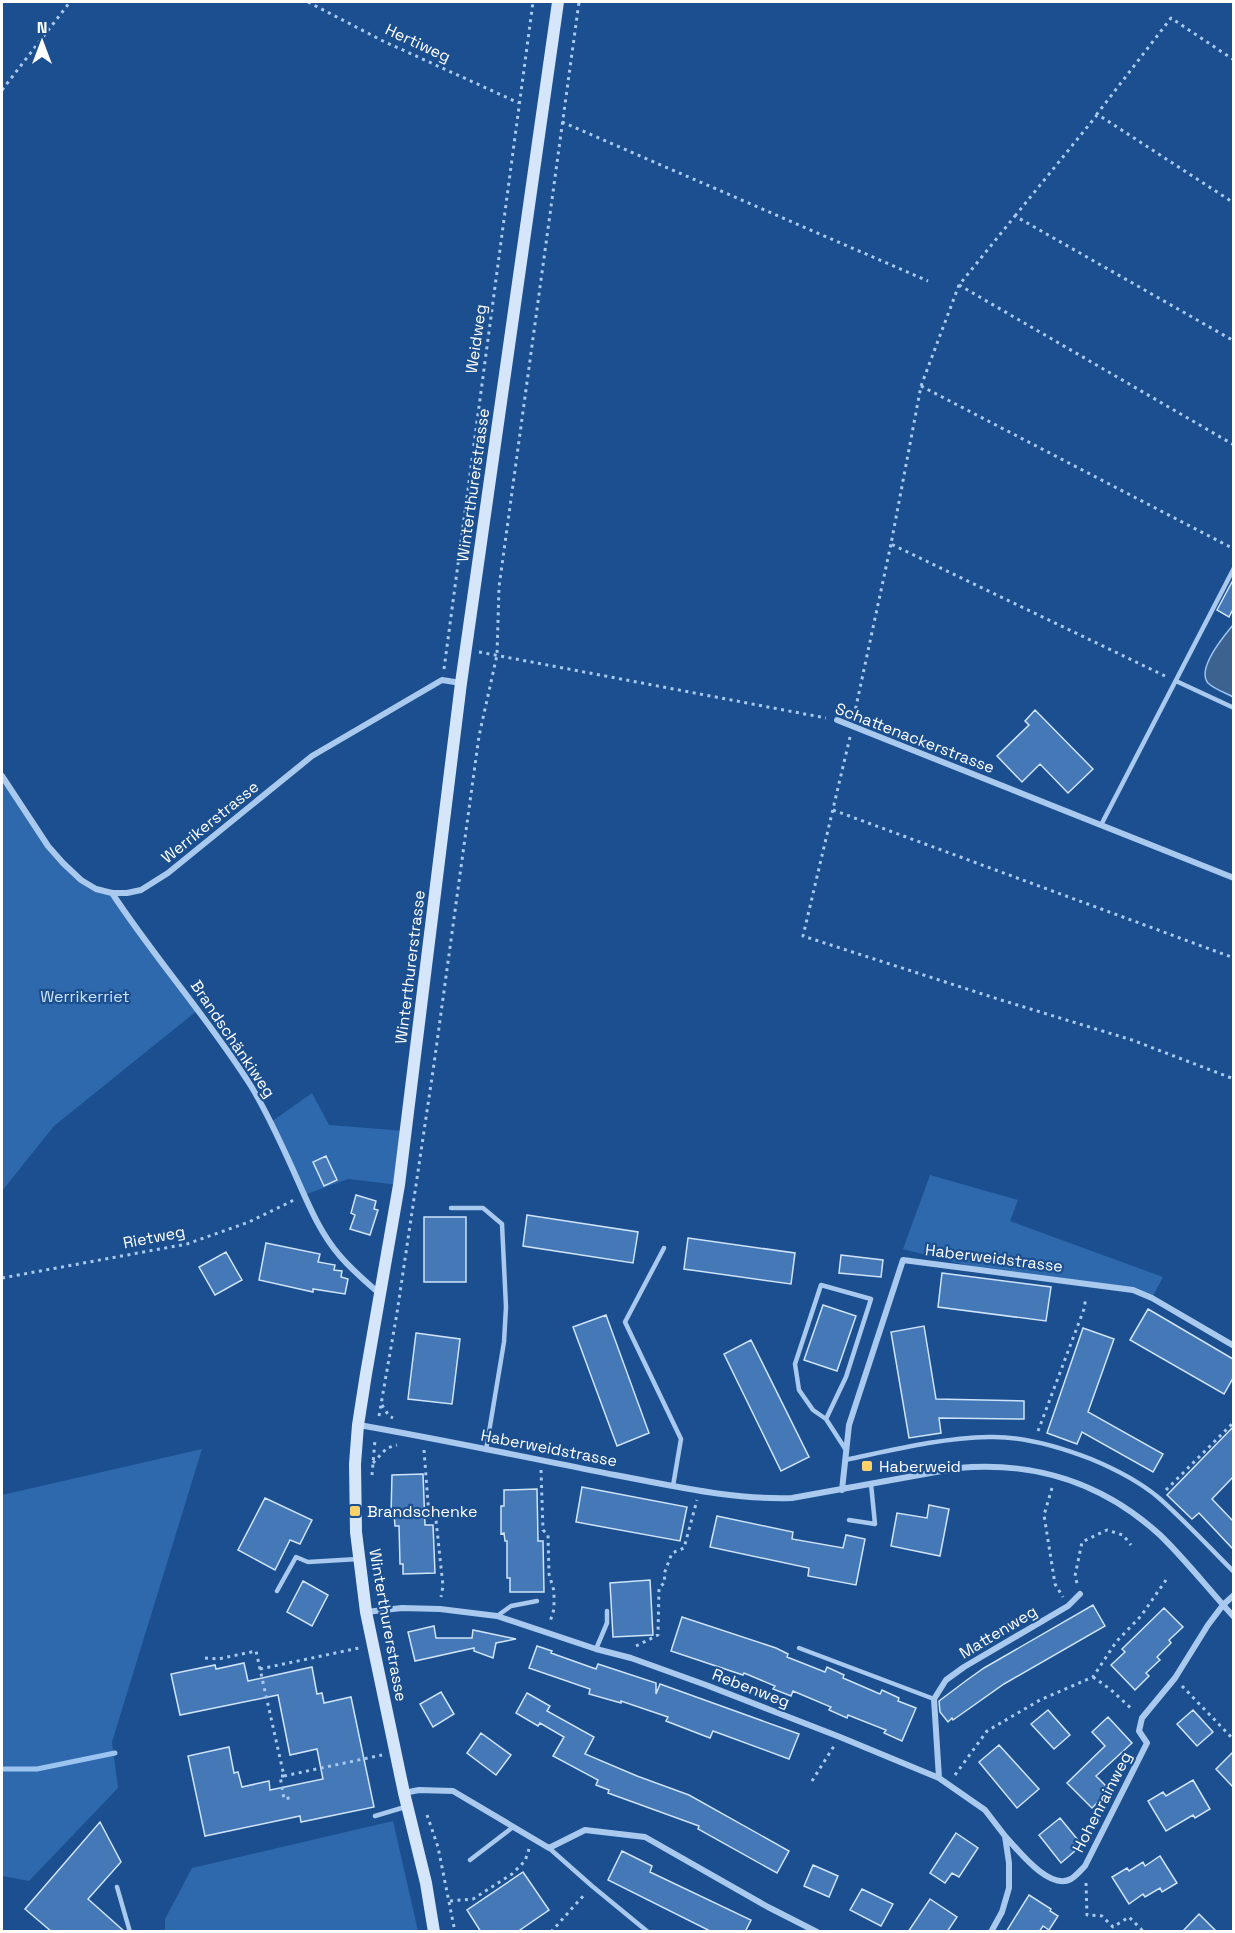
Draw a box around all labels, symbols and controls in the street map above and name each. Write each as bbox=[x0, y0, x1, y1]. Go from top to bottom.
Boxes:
north arrow bbox=[12, 12, 72, 72]
text: N bbox=[37, 17, 47, 38]
street label: Hertiweg bbox=[382, 19, 454, 67]
street label: Weidweg bbox=[461, 303, 491, 375]
street label: Winterthurerstrasse bbox=[452, 407, 494, 563]
street label: Schattenackerstrasse bbox=[832, 698, 998, 778]
street label: Werrikerstrasse bbox=[157, 776, 263, 868]
street label: Winterthurerstrasse bbox=[390, 889, 430, 1045]
street label: Brandschänkiweg bbox=[186, 976, 280, 1102]
park label: Werrikerriet bbox=[40, 986, 130, 1007]
street label: Rietweg bbox=[121, 1221, 187, 1253]
street label: Haberweidstrasse bbox=[924, 1239, 1064, 1277]
street label: Haberweidstrasse bbox=[479, 1424, 619, 1472]
place label: Haberweid bbox=[879, 1456, 961, 1477]
marker: Haberweid bbox=[860, 1459, 874, 1473]
place label: Brandschenke bbox=[367, 1501, 477, 1522]
marker: Brandschenke bbox=[348, 1504, 362, 1518]
street label: Winterthurerstrasse bbox=[364, 1547, 412, 1703]
street label: Mattenweg bbox=[955, 1601, 1041, 1663]
street label: Rebenweg bbox=[709, 1664, 793, 1712]
street label: Hohenrainweg bbox=[1068, 1748, 1136, 1856]

